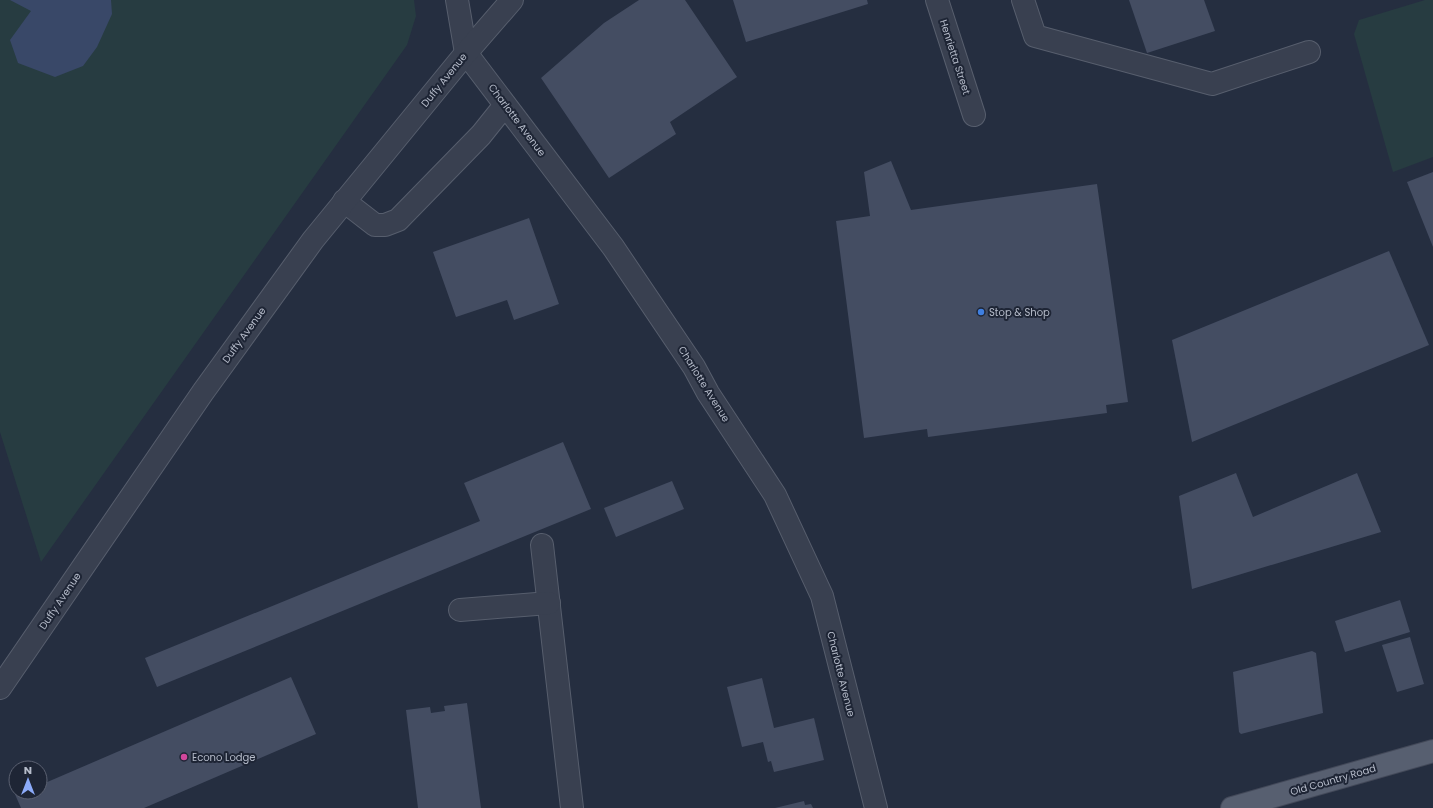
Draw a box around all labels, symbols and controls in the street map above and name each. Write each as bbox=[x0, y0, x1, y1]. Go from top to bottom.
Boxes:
street label: Henrietta Street bbox=[936, 18, 974, 97]
street label: Duffy Avenue bbox=[417, 50, 471, 110]
street label: Charlotte Avenue bbox=[485, 81, 549, 159]
street label: Duffy Avenue bbox=[219, 304, 269, 366]
place label: Stop & Shop bbox=[989, 305, 1050, 320]
marker: Stop & Shop bbox=[976, 307, 986, 317]
street label: Charlotte Avenue bbox=[675, 343, 733, 425]
street label: Duffy Avenue bbox=[35, 569, 85, 633]
street label: Charlotte Avenue bbox=[823, 630, 859, 718]
place label: Econo Lodge bbox=[192, 750, 256, 765]
marker: Econo Lodge bbox=[179, 752, 189, 762]
north arrow bbox=[8, 760, 48, 800]
street label: Old Country Road bbox=[1288, 761, 1378, 799]
text: N bbox=[24, 762, 32, 778]

